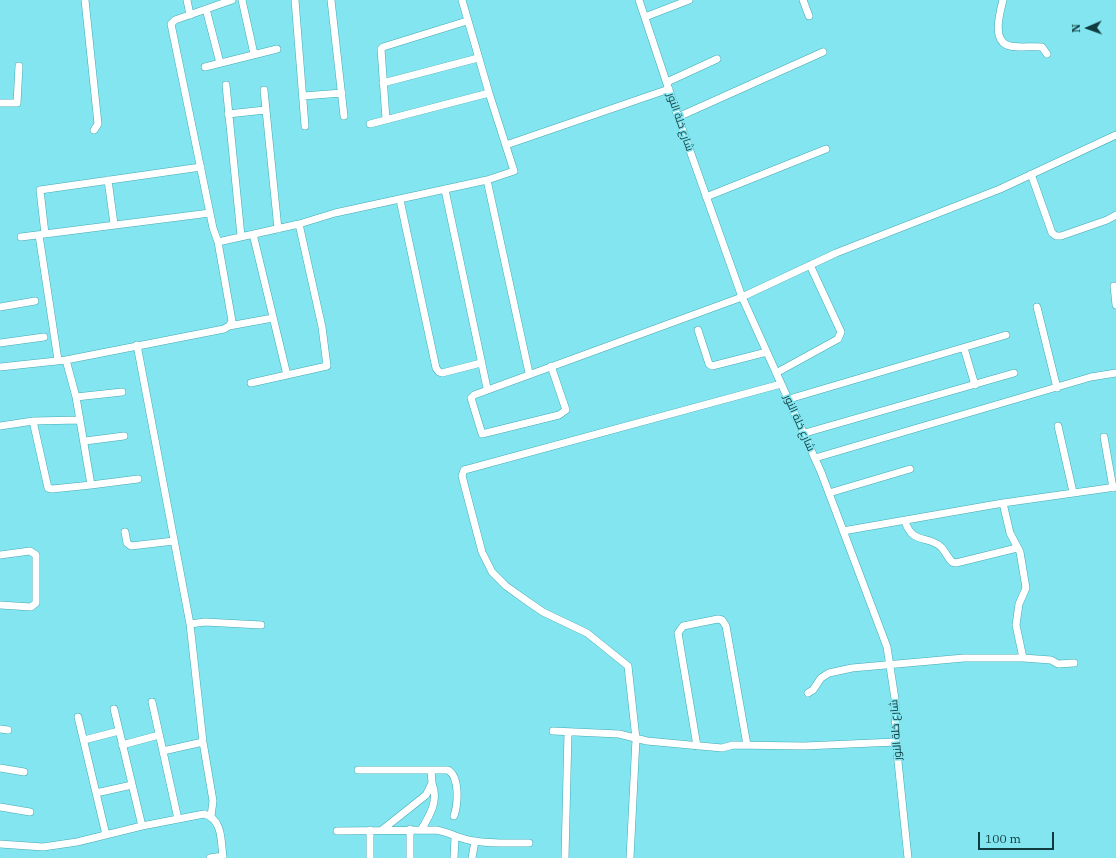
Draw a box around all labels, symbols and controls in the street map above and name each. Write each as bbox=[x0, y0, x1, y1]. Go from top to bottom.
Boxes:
north arrow bbox=[1068, 8, 1108, 48]
text: N bbox=[1069, 24, 1083, 33]
street label: شارع خلة النور bbox=[664, 91, 696, 153]
street label: شارع خلة النور bbox=[781, 393, 817, 453]
street label: شارع خلة النور bbox=[887, 699, 905, 761]
scale bar bbox=[980, 824, 1056, 850]
text: 100 m bbox=[985, 831, 1021, 846]

